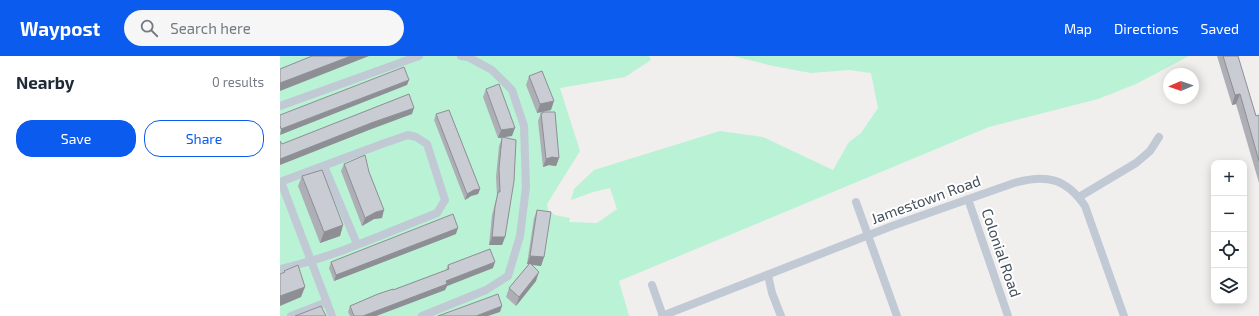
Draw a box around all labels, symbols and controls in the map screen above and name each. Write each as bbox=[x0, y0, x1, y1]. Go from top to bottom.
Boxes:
search box bbox=[124, 10, 404, 46]
text: Waypost bbox=[20, 17, 100, 40]
icon: search bbox=[138, 17, 160, 39]
text: Search here bbox=[170, 19, 251, 37]
text: Map bbox=[1064, 20, 1092, 37]
text: Directions bbox=[1114, 20, 1179, 37]
text: Saved bbox=[1201, 20, 1239, 37]
north arrow bbox=[1163, 68, 1199, 104]
text: Nearby bbox=[16, 72, 74, 92]
text: 0 results bbox=[212, 74, 264, 90]
button: Save bbox=[16, 120, 136, 157]
button: Share bbox=[144, 120, 264, 157]
map controls bbox=[1211, 160, 1247, 304]
button: + bbox=[1211, 160, 1247, 196]
street label: Jamestown Road bbox=[868, 171, 983, 227]
button: − bbox=[1211, 196, 1247, 232]
street label: Colonial Road bbox=[978, 206, 1026, 299]
button: locate bbox=[1211, 232, 1247, 268]
button: layers bbox=[1211, 268, 1247, 304]

